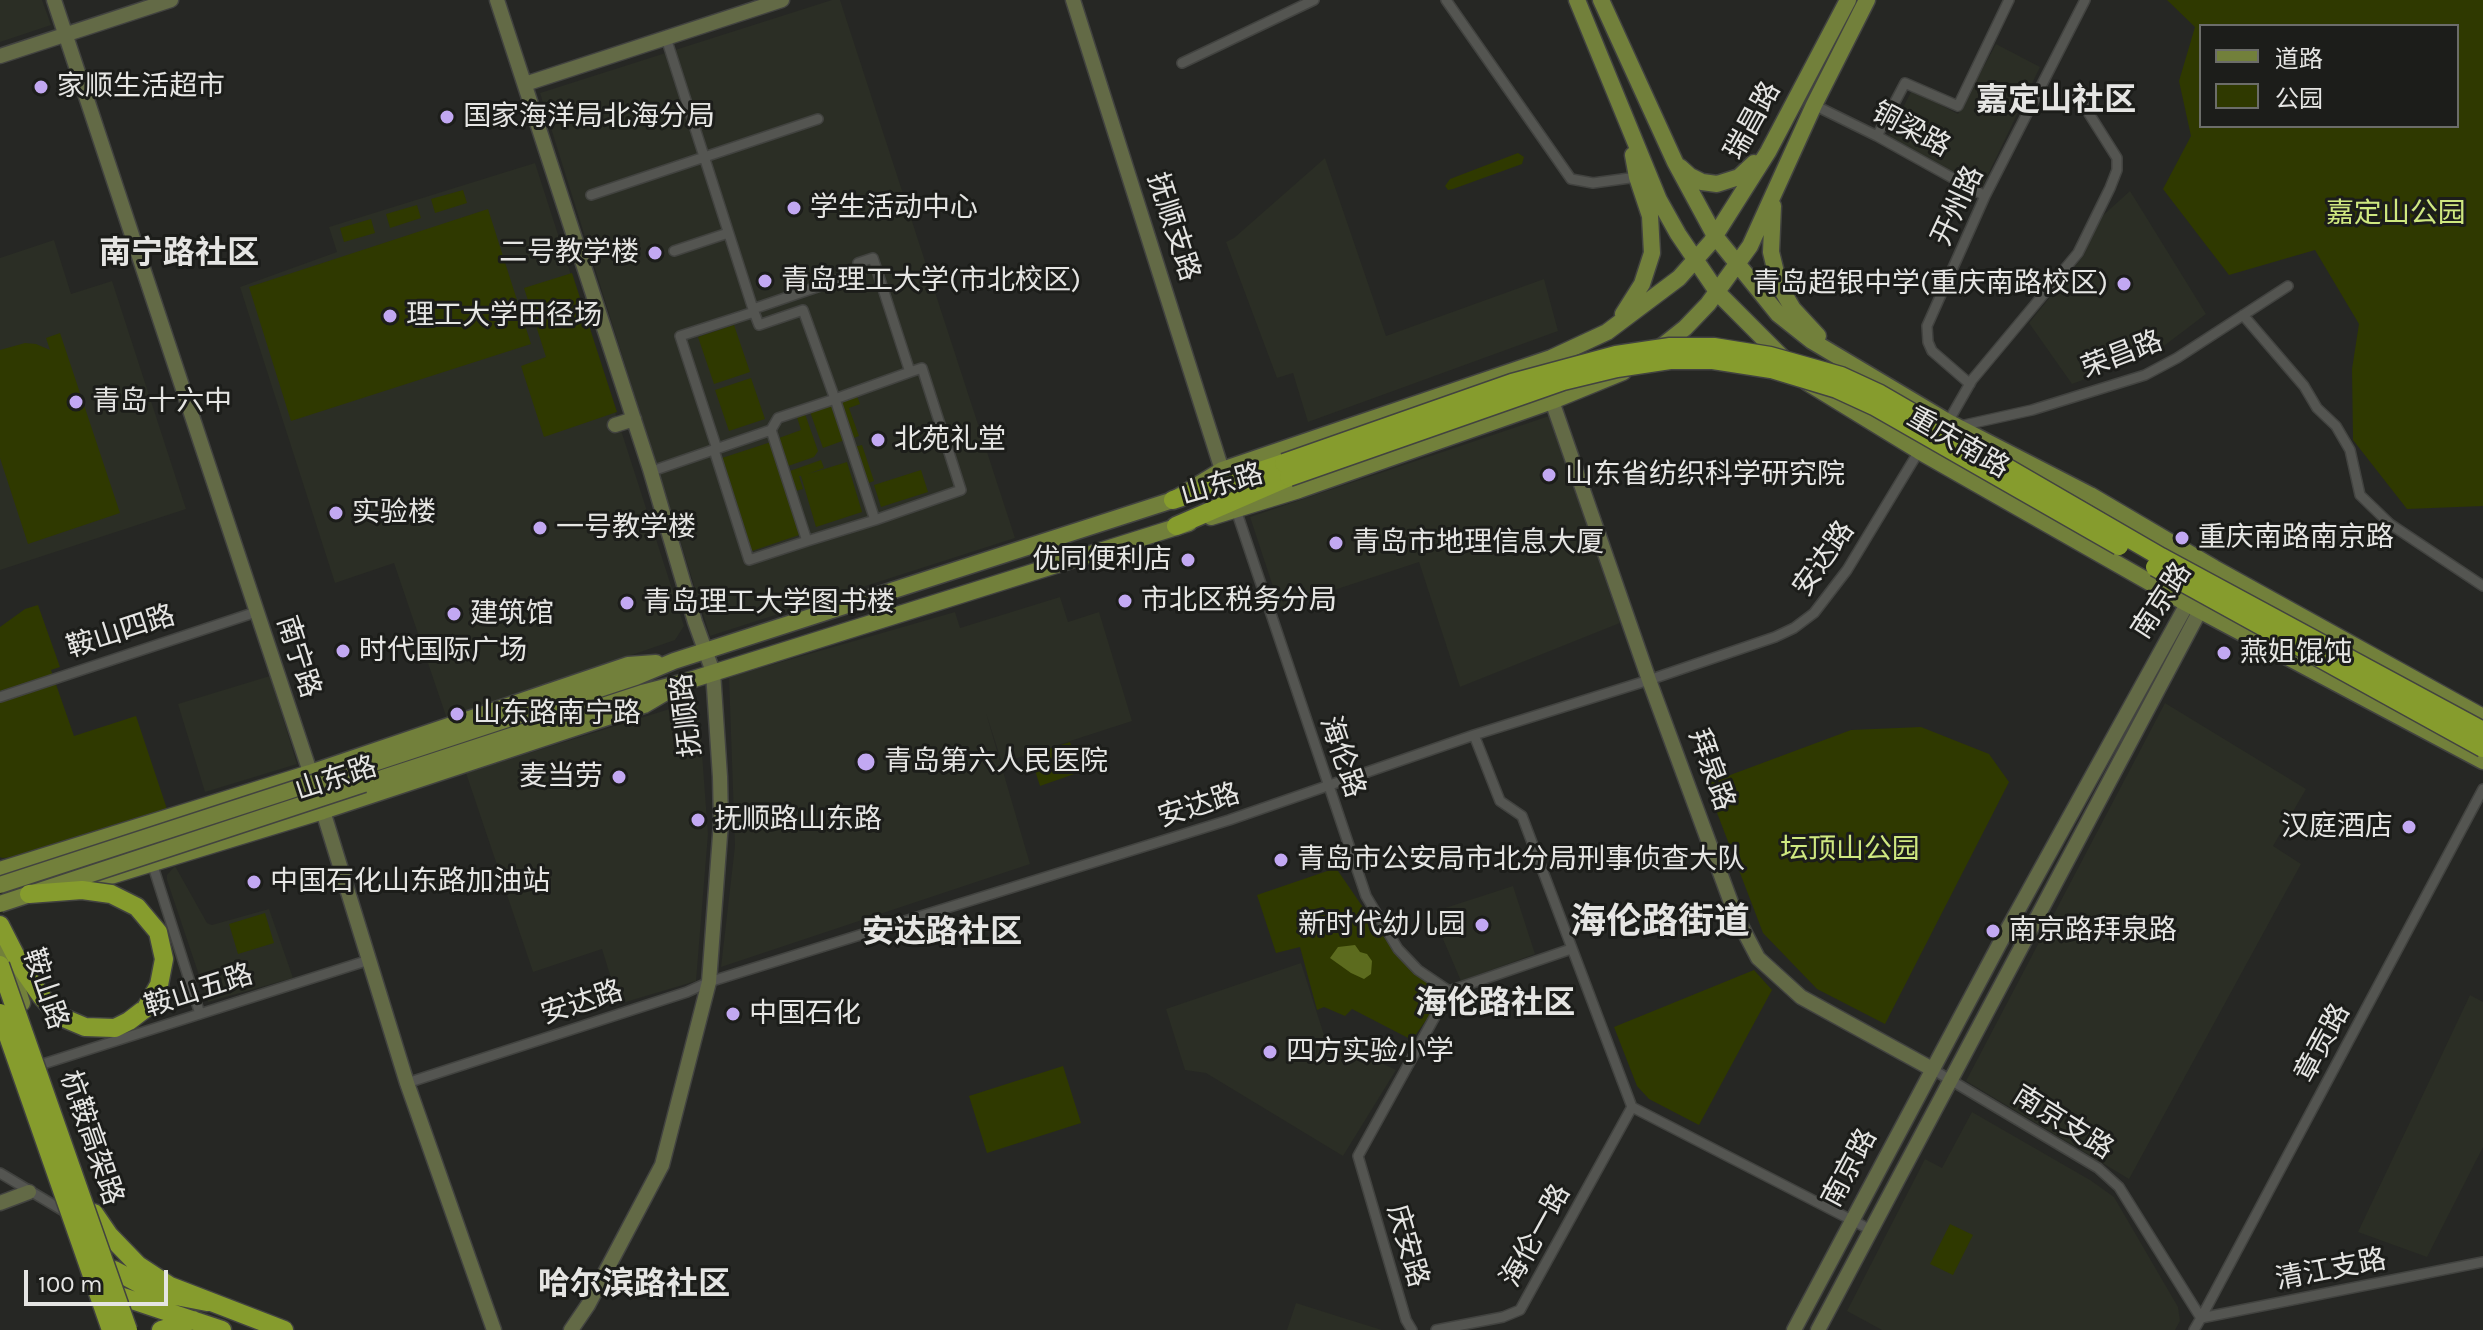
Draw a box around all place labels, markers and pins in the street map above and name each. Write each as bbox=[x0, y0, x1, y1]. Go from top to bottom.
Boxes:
place label: 家顺生活超市 bbox=[57, 70, 225, 104]
marker: 家顺生活超市 bbox=[32, 78, 50, 96]
place label: 国家海洋局北海分局 bbox=[463, 100, 715, 134]
marker: 国家海洋局北海分局 bbox=[438, 108, 456, 126]
place label: 学生活动中心 bbox=[810, 191, 978, 225]
marker: 学生活动中心 bbox=[785, 199, 803, 217]
place label: 二号教学楼 bbox=[499, 236, 639, 270]
marker: 二号教学楼 bbox=[646, 244, 664, 262]
place label: 青岛理工大学(市北校区) bbox=[781, 264, 1081, 298]
place label: 青岛超银中学(重庆南路校区) bbox=[1752, 267, 2108, 301]
marker: 青岛理工大学(市北校区) bbox=[756, 272, 774, 290]
marker: 青岛超银中学(重庆南路校区) bbox=[2115, 275, 2133, 293]
place label: 理工大学田径场 bbox=[406, 299, 602, 333]
marker: 理工大学田径场 bbox=[381, 307, 399, 325]
place label: 青岛十六中 bbox=[92, 385, 232, 419]
marker: 青岛十六中 bbox=[67, 393, 85, 411]
place label: 北苑礼堂 bbox=[894, 423, 1006, 457]
marker: 北苑礼堂 bbox=[869, 431, 887, 449]
place label: 山东省纺织科学研究院 bbox=[1565, 458, 1845, 492]
marker: 山东省纺织科学研究院 bbox=[1540, 466, 1558, 484]
place label: 实验楼 bbox=[352, 496, 436, 530]
marker: 实验楼 bbox=[327, 504, 345, 522]
place label: 一号教学楼 bbox=[556, 511, 696, 545]
marker: 一号教学楼 bbox=[531, 519, 549, 537]
place label: 重庆南路南京路 bbox=[2198, 521, 2394, 555]
place label: 青岛市地理信息大厦 bbox=[1352, 526, 1604, 560]
marker: 重庆南路南京路 bbox=[2173, 529, 2191, 547]
marker: 青岛市地理信息大厦 bbox=[1327, 534, 1345, 552]
place label: 优同便利店 bbox=[1032, 543, 1172, 577]
marker: 优同便利店 bbox=[1179, 551, 1197, 569]
place label: 市北区税务分局 bbox=[1141, 584, 1337, 618]
place label: 青岛理工大学图书楼 bbox=[643, 586, 895, 620]
marker: 市北区税务分局 bbox=[1116, 592, 1134, 610]
marker: 青岛理工大学图书楼 bbox=[618, 594, 636, 612]
place label: 建筑馆 bbox=[470, 597, 554, 631]
marker: 建筑馆 bbox=[445, 605, 463, 623]
place label: 时代国际广场 bbox=[359, 634, 527, 668]
place label: 燕姐馄饨 bbox=[2240, 636, 2352, 670]
marker: 时代国际广场 bbox=[334, 642, 352, 660]
marker: 燕姐馄饨 bbox=[2215, 644, 2233, 662]
place label: 山东路南宁路 bbox=[473, 697, 641, 731]
marker: 山东路南宁路 bbox=[448, 705, 466, 723]
place label: 青岛第六人民医院 bbox=[884, 745, 1108, 779]
marker: 青岛第六人民医院 bbox=[855, 751, 877, 773]
place label: 麦当劳 bbox=[519, 760, 603, 794]
marker: 麦当劳 bbox=[610, 768, 628, 786]
place label: 抚顺路山东路 bbox=[714, 803, 882, 837]
place label: 汉庭酒店 bbox=[2281, 810, 2393, 844]
marker: 抚顺路山东路 bbox=[689, 811, 707, 829]
marker: 汉庭酒店 bbox=[2400, 818, 2418, 836]
place label: 青岛市公安局市北分局刑事侦查大队 bbox=[1297, 843, 1745, 877]
marker: 青岛市公安局市北分局刑事侦查大队 bbox=[1272, 851, 1290, 869]
place label: 中国石化山东路加油站 bbox=[270, 865, 550, 899]
marker: 中国石化山东路加油站 bbox=[245, 873, 263, 891]
place label: 新时代幼儿园 bbox=[1298, 908, 1466, 942]
place label: 南京路拜泉路 bbox=[2009, 914, 2177, 948]
marker: 新时代幼儿园 bbox=[1473, 916, 1491, 934]
marker: 南京路拜泉路 bbox=[1984, 922, 2002, 940]
place label: 中国石化 bbox=[749, 997, 861, 1031]
marker: 中国石化 bbox=[724, 1005, 742, 1023]
place label: 四方实验小学 bbox=[1286, 1035, 1454, 1069]
marker: 四方实验小学 bbox=[1261, 1043, 1279, 1061]

